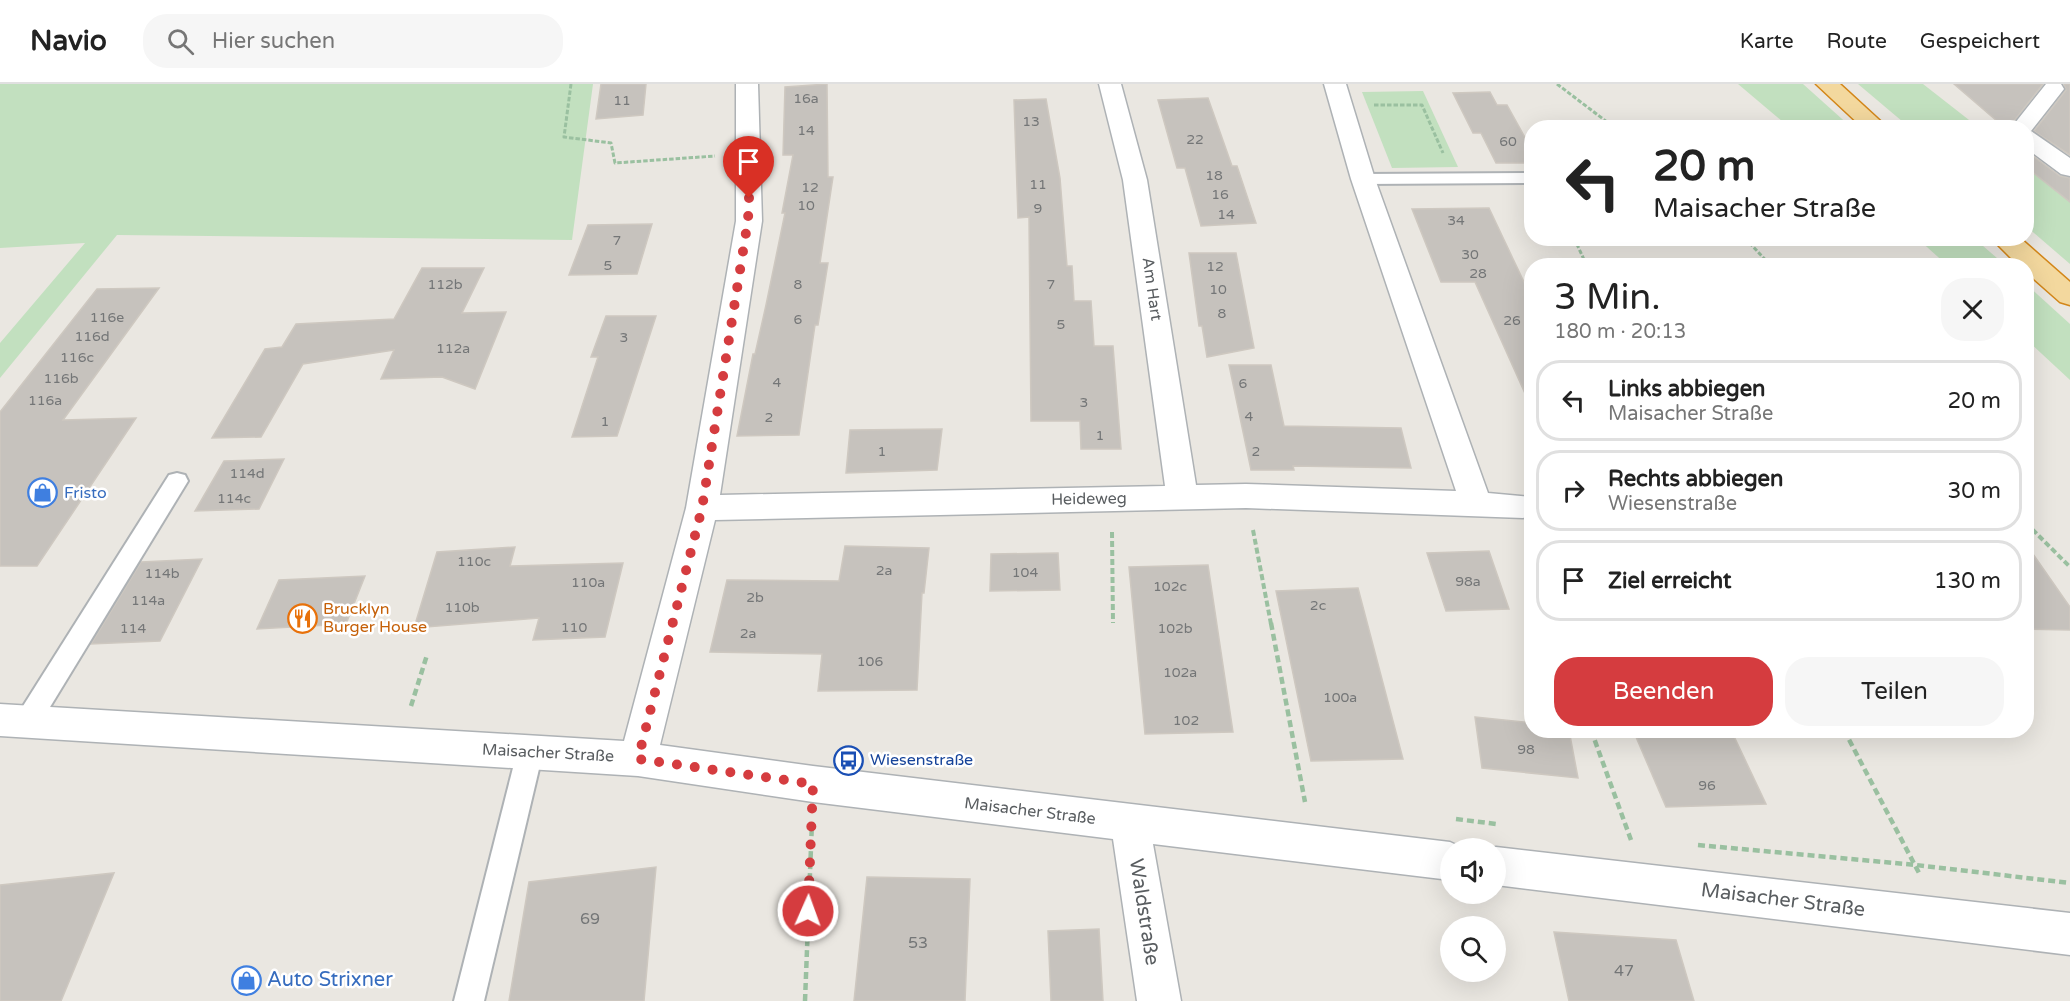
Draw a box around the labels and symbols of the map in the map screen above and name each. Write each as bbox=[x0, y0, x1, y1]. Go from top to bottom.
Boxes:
house number: 16a bbox=[793, 90, 819, 107]
house number: 11 bbox=[613, 92, 631, 109]
house number: 13 bbox=[1022, 113, 1040, 130]
house number: 14 bbox=[797, 122, 815, 139]
house number: 22 bbox=[1186, 131, 1204, 148]
house number: 60 bbox=[1499, 133, 1517, 150]
pin bbox=[723, 136, 774, 198]
house number: 18 bbox=[1205, 167, 1223, 184]
house number: 11 bbox=[1029, 176, 1047, 193]
house number: 12 bbox=[801, 179, 819, 196]
house number: 16 bbox=[1211, 186, 1229, 203]
house number: 10 bbox=[797, 197, 815, 214]
house number: 9 bbox=[1034, 200, 1042, 217]
house number: 14 bbox=[1217, 206, 1235, 223]
house number: 34 bbox=[1447, 212, 1465, 229]
house number: 7 bbox=[613, 232, 621, 249]
house number: 30 bbox=[1461, 246, 1479, 263]
street label: Am Hart bbox=[1138, 256, 1166, 322]
house number: 5 bbox=[604, 257, 612, 274]
house number: 12 bbox=[1206, 258, 1224, 275]
house number: 28 bbox=[1469, 265, 1487, 282]
house number: 112b bbox=[427, 276, 463, 293]
house number: 8 bbox=[794, 276, 803, 293]
house number: 7 bbox=[1047, 276, 1055, 293]
house number: 10 bbox=[1209, 281, 1227, 298]
house number: 8 bbox=[1218, 305, 1227, 322]
house number: 116e bbox=[90, 309, 124, 326]
house number: 6 bbox=[794, 311, 803, 328]
house number: 26 bbox=[1503, 312, 1521, 329]
house number: 5 bbox=[1057, 316, 1065, 333]
house number: 116d bbox=[74, 328, 110, 345]
house number: 3 bbox=[620, 329, 628, 346]
house number: 112a bbox=[436, 340, 470, 357]
house number: 116c bbox=[60, 349, 94, 366]
house number: 116b bbox=[43, 370, 79, 387]
house number: 4 bbox=[773, 374, 782, 391]
house number: 6 bbox=[1239, 375, 1248, 392]
house number: 116a bbox=[28, 392, 62, 409]
house number: 3 bbox=[1080, 394, 1088, 411]
house number: 4 bbox=[1245, 408, 1254, 425]
house number: 2 bbox=[765, 409, 773, 426]
house number: 1 bbox=[601, 413, 609, 430]
house number: 1 bbox=[1096, 427, 1104, 444]
house number: 1 bbox=[878, 443, 886, 460]
house number: 2 bbox=[1252, 443, 1260, 460]
house number: 114d bbox=[229, 465, 265, 482]
shop icon: Fristo bbox=[27, 477, 59, 509]
place label: Fristo bbox=[64, 483, 107, 503]
street label: Heideweg bbox=[1051, 488, 1127, 510]
house number: 114c bbox=[217, 490, 251, 507]
house number: 110c bbox=[457, 553, 491, 570]
house number: 2a bbox=[876, 562, 892, 579]
house number: 104 bbox=[1012, 564, 1038, 581]
house number: 114b bbox=[144, 565, 180, 582]
house number: 98a bbox=[1455, 573, 1481, 590]
house number: 110a bbox=[571, 574, 605, 591]
house number: 102c bbox=[1153, 578, 1187, 595]
house number: 2b bbox=[746, 589, 764, 606]
house number: 114a bbox=[131, 592, 165, 609]
house number: 2c bbox=[1310, 597, 1326, 614]
place label: Brucklyn Burger House bbox=[323, 599, 427, 637]
house number: 110b bbox=[444, 599, 480, 616]
restaurant icon: Brucklyn Burger House bbox=[286, 602, 318, 634]
house number: 110 bbox=[561, 619, 587, 636]
house number: 114 bbox=[120, 620, 146, 637]
house number: 102b bbox=[1157, 620, 1193, 637]
house number: 2a bbox=[740, 625, 756, 642]
house number: 106 bbox=[857, 653, 883, 670]
house number: 102a bbox=[1163, 664, 1197, 681]
house number: 100a bbox=[1323, 689, 1357, 706]
house number: 102 bbox=[1173, 712, 1199, 729]
street label: Maisacher Straße bbox=[481, 740, 615, 766]
house number: 98 bbox=[1517, 741, 1535, 758]
bus stop icon: Wiesenstraße bbox=[833, 744, 865, 776]
place label: Wiesenstraße bbox=[870, 750, 973, 770]
house number: 96 bbox=[1698, 777, 1716, 794]
street label: Maisacher Straße bbox=[963, 793, 1097, 829]
street label: Waldstraße bbox=[1124, 857, 1164, 967]
street label: Maisacher Straße bbox=[1699, 878, 1867, 922]
position arrow bbox=[776, 879, 840, 943]
house number: 69 bbox=[580, 909, 600, 929]
house number: 53 bbox=[908, 933, 928, 953]
house number: 47 bbox=[1614, 961, 1634, 981]
shop icon: Auto Strixner bbox=[230, 964, 262, 996]
place label: Auto Strixner bbox=[267, 968, 393, 992]

